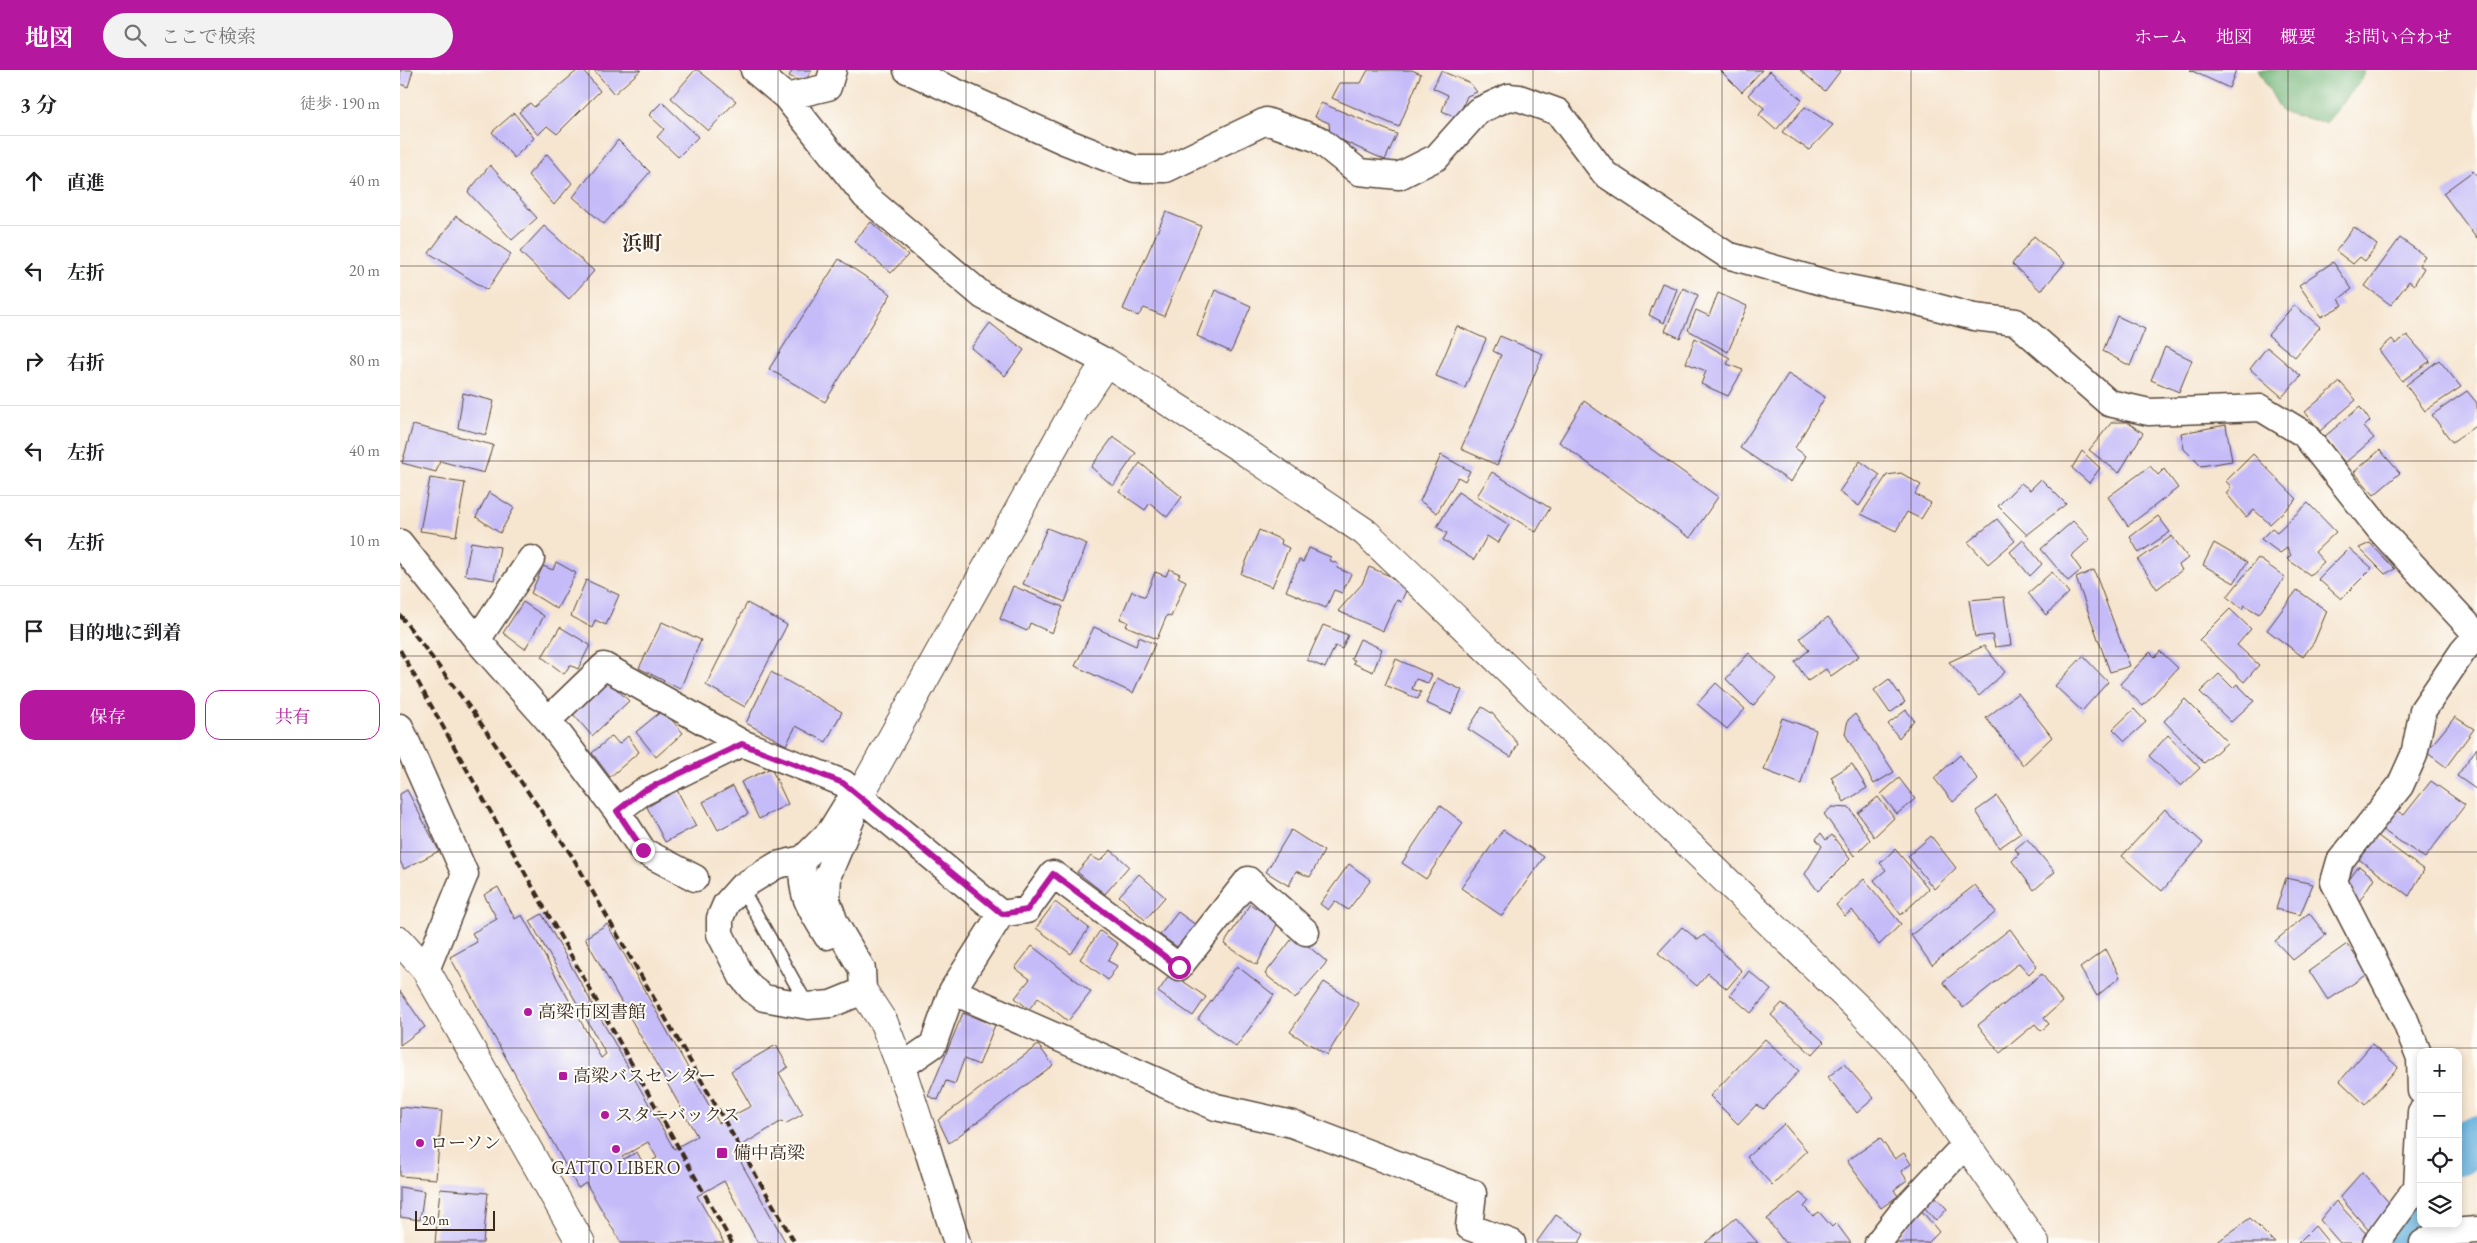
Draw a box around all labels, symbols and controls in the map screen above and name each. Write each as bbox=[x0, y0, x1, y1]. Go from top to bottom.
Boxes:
search box bbox=[103, 13, 453, 58]
icon: search bbox=[121, 21, 149, 49]
text: 地図 bbox=[25, 22, 73, 53]
text: ここで検索 bbox=[161, 24, 256, 49]
text: ホーム bbox=[2134, 25, 2188, 48]
text: 地図 bbox=[2216, 25, 2252, 48]
text: 概要 bbox=[2280, 25, 2316, 48]
text: お問い合わせ bbox=[2344, 25, 2452, 48]
text: 3 分 bbox=[20, 91, 57, 118]
text: 徒歩 · 190 m bbox=[300, 93, 380, 114]
icon: ahead bbox=[20, 167, 48, 195]
text: 直進 bbox=[67, 170, 105, 195]
text: 40 m bbox=[349, 170, 380, 191]
district label: 浜町 bbox=[622, 230, 663, 256]
icon: left bbox=[20, 257, 48, 285]
text: 左折 bbox=[67, 260, 105, 285]
text: 20 m bbox=[349, 260, 380, 281]
icon: right bbox=[20, 347, 48, 375]
text: 右折 bbox=[67, 350, 105, 375]
text: 80 m bbox=[349, 350, 380, 371]
icon: left bbox=[20, 437, 48, 465]
text: 左折 bbox=[67, 440, 105, 465]
text: 40 m bbox=[349, 440, 380, 461]
icon: left bbox=[20, 527, 48, 555]
text: 左折 bbox=[67, 530, 105, 555]
text: 10 m bbox=[349, 530, 380, 551]
icon: arrive bbox=[20, 617, 48, 645]
text: 目的地に到着 bbox=[67, 620, 181, 645]
button: 保存 bbox=[20, 690, 195, 740]
button: 共有 bbox=[205, 690, 380, 740]
route end bbox=[632, 839, 655, 862]
route start bbox=[1168, 956, 1191, 979]
place label: 高梁市図書館 bbox=[538, 1000, 646, 1023]
marker: 高梁市図書館 bbox=[522, 1006, 534, 1018]
map controls bbox=[2417, 1048, 2462, 1228]
button: + bbox=[2417, 1048, 2462, 1093]
place label: 高梁バスセンター bbox=[573, 1064, 716, 1087]
marker: 高梁バスセンター bbox=[557, 1070, 569, 1082]
button: − bbox=[2417, 1093, 2462, 1138]
place label: スターバックス bbox=[615, 1103, 740, 1126]
marker: スターバックス bbox=[599, 1109, 611, 1121]
place label: ローソン bbox=[430, 1131, 501, 1154]
marker: ローソン bbox=[414, 1137, 426, 1149]
button: locate bbox=[2417, 1138, 2462, 1183]
place label: 備中高梁 bbox=[733, 1141, 805, 1164]
marker: GATTO LIBERO bbox=[610, 1143, 622, 1155]
marker: 備中高梁 bbox=[715, 1146, 729, 1160]
place label: GATTO LIBERO bbox=[552, 1156, 680, 1179]
button: layers bbox=[2417, 1183, 2462, 1228]
scale bar bbox=[415, 1208, 495, 1231]
text: 20 m bbox=[422, 1211, 449, 1229]

